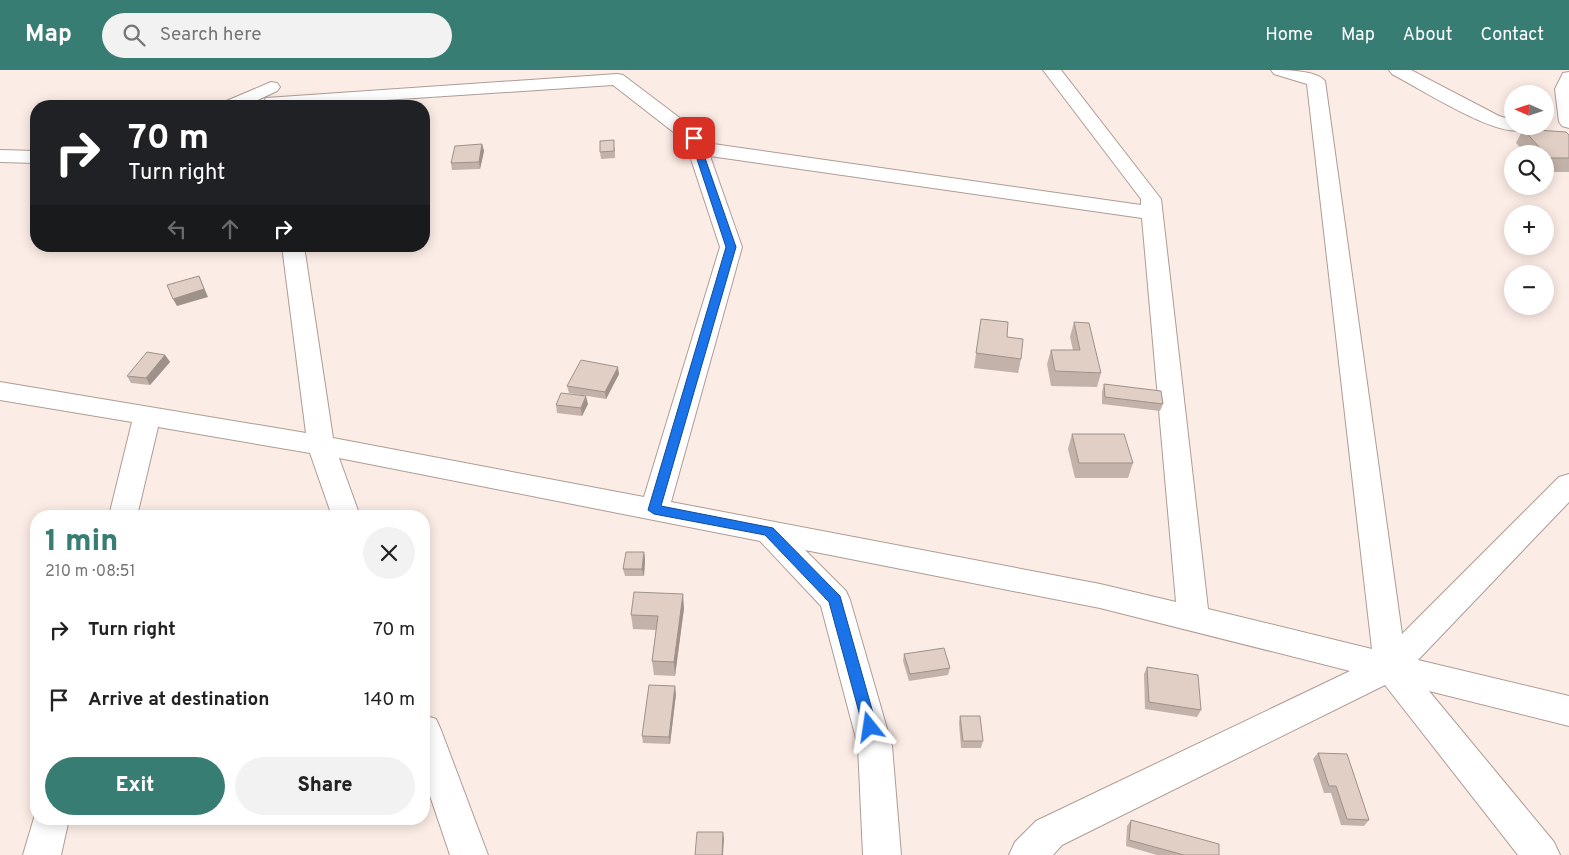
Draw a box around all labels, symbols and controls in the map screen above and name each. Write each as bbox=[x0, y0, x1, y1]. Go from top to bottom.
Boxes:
search box bbox=[102, 13, 452, 58]
text: Map bbox=[25, 20, 72, 50]
icon: search bbox=[120, 21, 148, 49]
text: Search here bbox=[160, 23, 261, 47]
text: Home bbox=[1265, 24, 1313, 47]
text: Map bbox=[1341, 24, 1375, 47]
text: About bbox=[1403, 24, 1452, 47]
text: Contact bbox=[1480, 24, 1544, 47]
north arrow bbox=[1504, 85, 1554, 135]
map controls bbox=[1504, 85, 1554, 315]
text: 70 m bbox=[128, 117, 209, 161]
pin bbox=[673, 117, 715, 159]
icon: right bbox=[45, 120, 110, 185]
icon: arrive bbox=[680, 124, 708, 152]
button: search bbox=[1504, 145, 1554, 195]
text: Turn right bbox=[128, 160, 225, 187]
button: + bbox=[1504, 205, 1554, 255]
icon: left bbox=[163, 215, 191, 243]
icon: ahead bbox=[216, 215, 244, 243]
icon: right bbox=[269, 215, 297, 243]
button: − bbox=[1504, 265, 1554, 315]
text: 1 min bbox=[45, 524, 118, 561]
button: close bbox=[363, 527, 415, 579]
text: 210 m · 08:51 bbox=[45, 562, 135, 582]
icon: right bbox=[45, 616, 73, 644]
text: Turn right bbox=[88, 618, 176, 642]
text: 70 m bbox=[373, 618, 415, 642]
icon: arrive bbox=[45, 686, 73, 714]
text: Arrive at destination bbox=[88, 688, 269, 712]
text: 140 m bbox=[364, 688, 415, 712]
position arrow bbox=[843, 700, 895, 752]
button: Exit bbox=[45, 757, 225, 815]
button: Share bbox=[235, 757, 415, 815]

